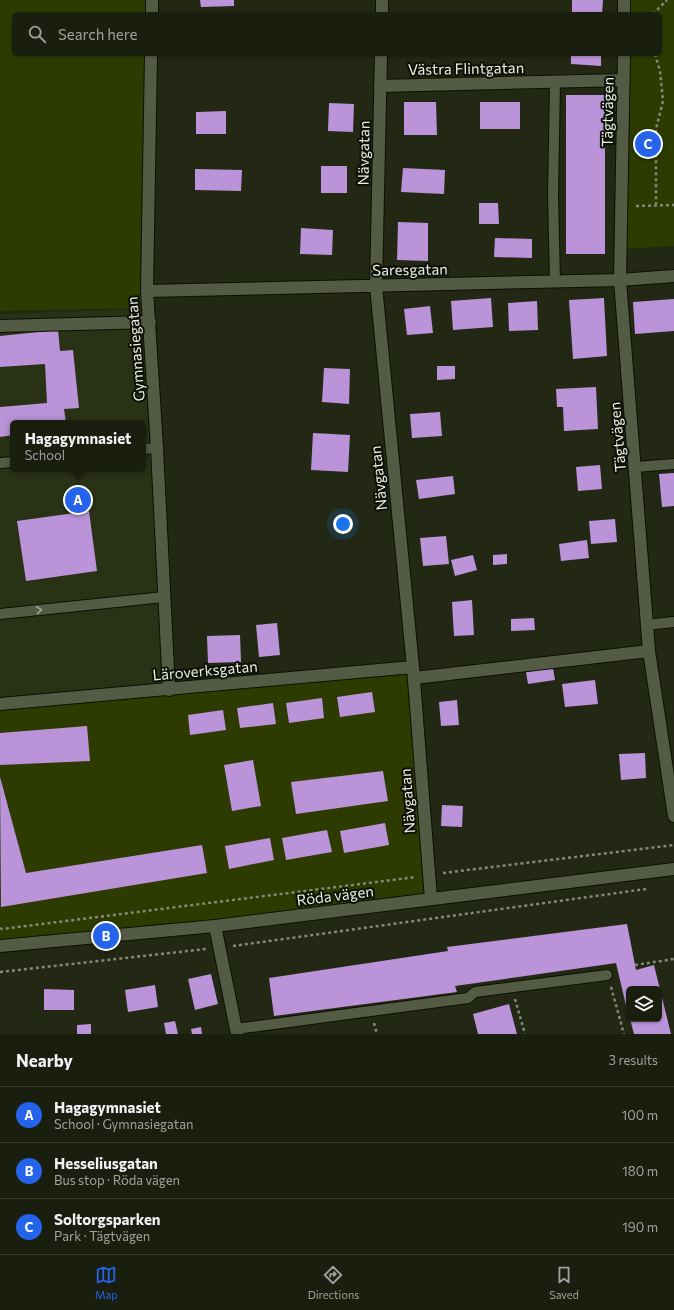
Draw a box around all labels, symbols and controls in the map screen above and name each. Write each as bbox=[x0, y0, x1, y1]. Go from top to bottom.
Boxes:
search box bbox=[12, 12, 662, 56]
icon: search bbox=[26, 23, 48, 45]
text: Search here bbox=[58, 25, 137, 43]
street label: Västra Flintgatan bbox=[408, 58, 524, 78]
street label: Tägtvägen bbox=[597, 77, 617, 147]
street label: Nävgatan bbox=[353, 120, 373, 186]
pin: C bbox=[635, 129, 661, 159]
street label: Saresgatan bbox=[372, 259, 448, 279]
street label: Gymnasiegatan bbox=[122, 296, 148, 402]
street label: Tägtvägen bbox=[605, 401, 629, 473]
popup bbox=[10, 420, 146, 472]
text: Hagagymnasiet bbox=[25, 429, 131, 447]
street label: Nävgatan bbox=[366, 445, 390, 511]
text: School bbox=[25, 447, 65, 463]
pin: A bbox=[65, 485, 91, 515]
your location bbox=[333, 514, 353, 534]
one-way arrow bbox=[36, 606, 42, 615]
street label: Läroverksgatan bbox=[152, 656, 258, 684]
street label: Nävgatan bbox=[396, 768, 418, 834]
street label: Röda vägen bbox=[295, 881, 375, 909]
pin: B bbox=[93, 921, 119, 951]
map controls bbox=[626, 986, 662, 1022]
button: layers bbox=[626, 986, 662, 1022]
text: Nearby bbox=[16, 1050, 73, 1071]
text: 3 results bbox=[609, 1052, 658, 1068]
text: Hagagymnasiet bbox=[54, 1098, 161, 1116]
text: A bbox=[24, 1107, 34, 1123]
text: 100 m bbox=[622, 1107, 658, 1123]
text: School · Gymnasiegatan bbox=[54, 1116, 193, 1132]
text: Hesseliusgatan bbox=[54, 1154, 158, 1172]
text: B bbox=[25, 1163, 33, 1179]
text: 180 m bbox=[622, 1163, 658, 1179]
text: Bus stop · Röda vägen bbox=[54, 1172, 180, 1188]
text: Soltorgsparken bbox=[54, 1210, 160, 1228]
text: C bbox=[25, 1219, 33, 1235]
text: 190 m bbox=[622, 1219, 658, 1235]
text: Park · Tägtvägen bbox=[54, 1228, 150, 1244]
tab: Map bbox=[95, 1264, 118, 1301]
tab: Directions bbox=[308, 1264, 359, 1301]
tab: Saved bbox=[549, 1264, 579, 1301]

